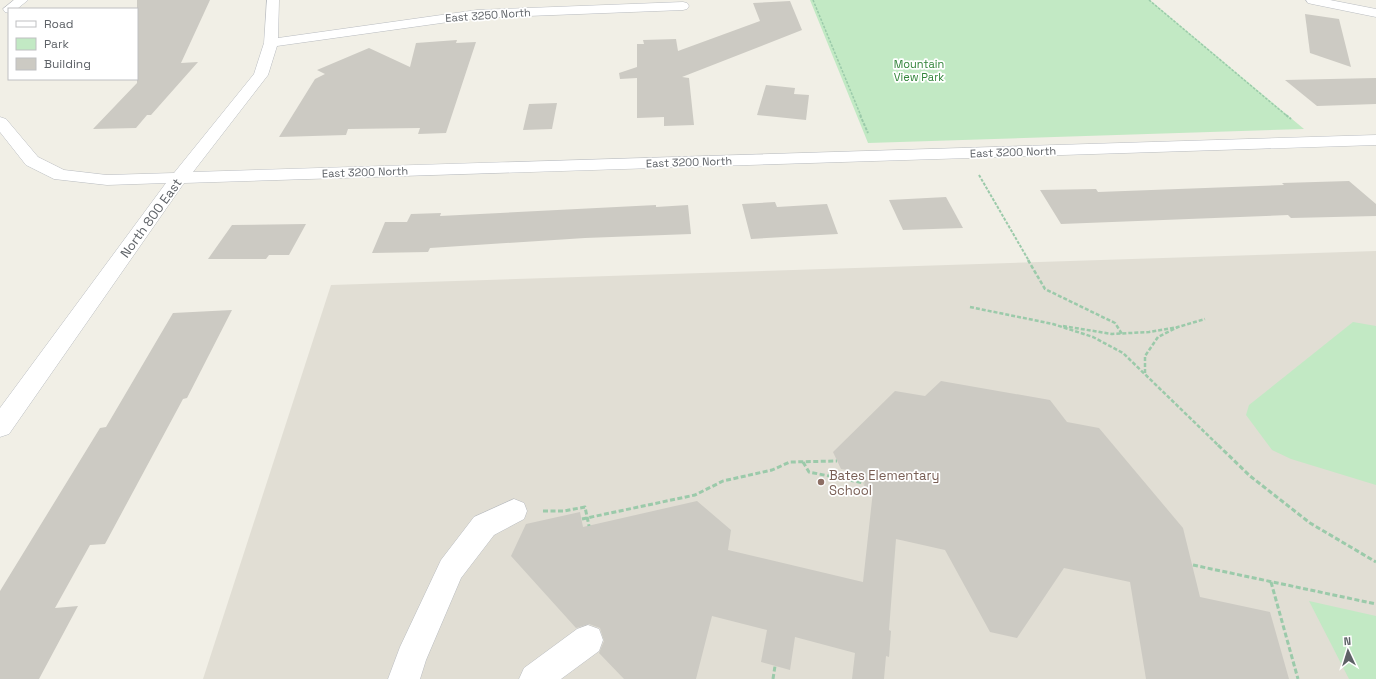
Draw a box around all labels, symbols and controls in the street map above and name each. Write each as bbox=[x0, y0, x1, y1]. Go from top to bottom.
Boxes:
street label: East 3250 North bbox=[445, 5, 531, 25]
legend bbox=[8, 8, 138, 80]
text: Road bbox=[44, 16, 73, 32]
text: Park bbox=[44, 36, 69, 52]
text: Building bbox=[44, 56, 91, 72]
park label: Mountain View Park bbox=[894, 57, 944, 84]
street label: East 3200 North bbox=[970, 143, 1056, 161]
street label: East 3200 North bbox=[646, 153, 732, 171]
street label: East 3200 North bbox=[322, 163, 408, 181]
street label: North 800 East bbox=[116, 175, 186, 261]
place label: Bates Elementary School bbox=[829, 467, 939, 499]
marker: Bates Elementary School bbox=[816, 477, 826, 487]
north arrow bbox=[1328, 631, 1368, 671]
text: N bbox=[1343, 634, 1351, 648]

